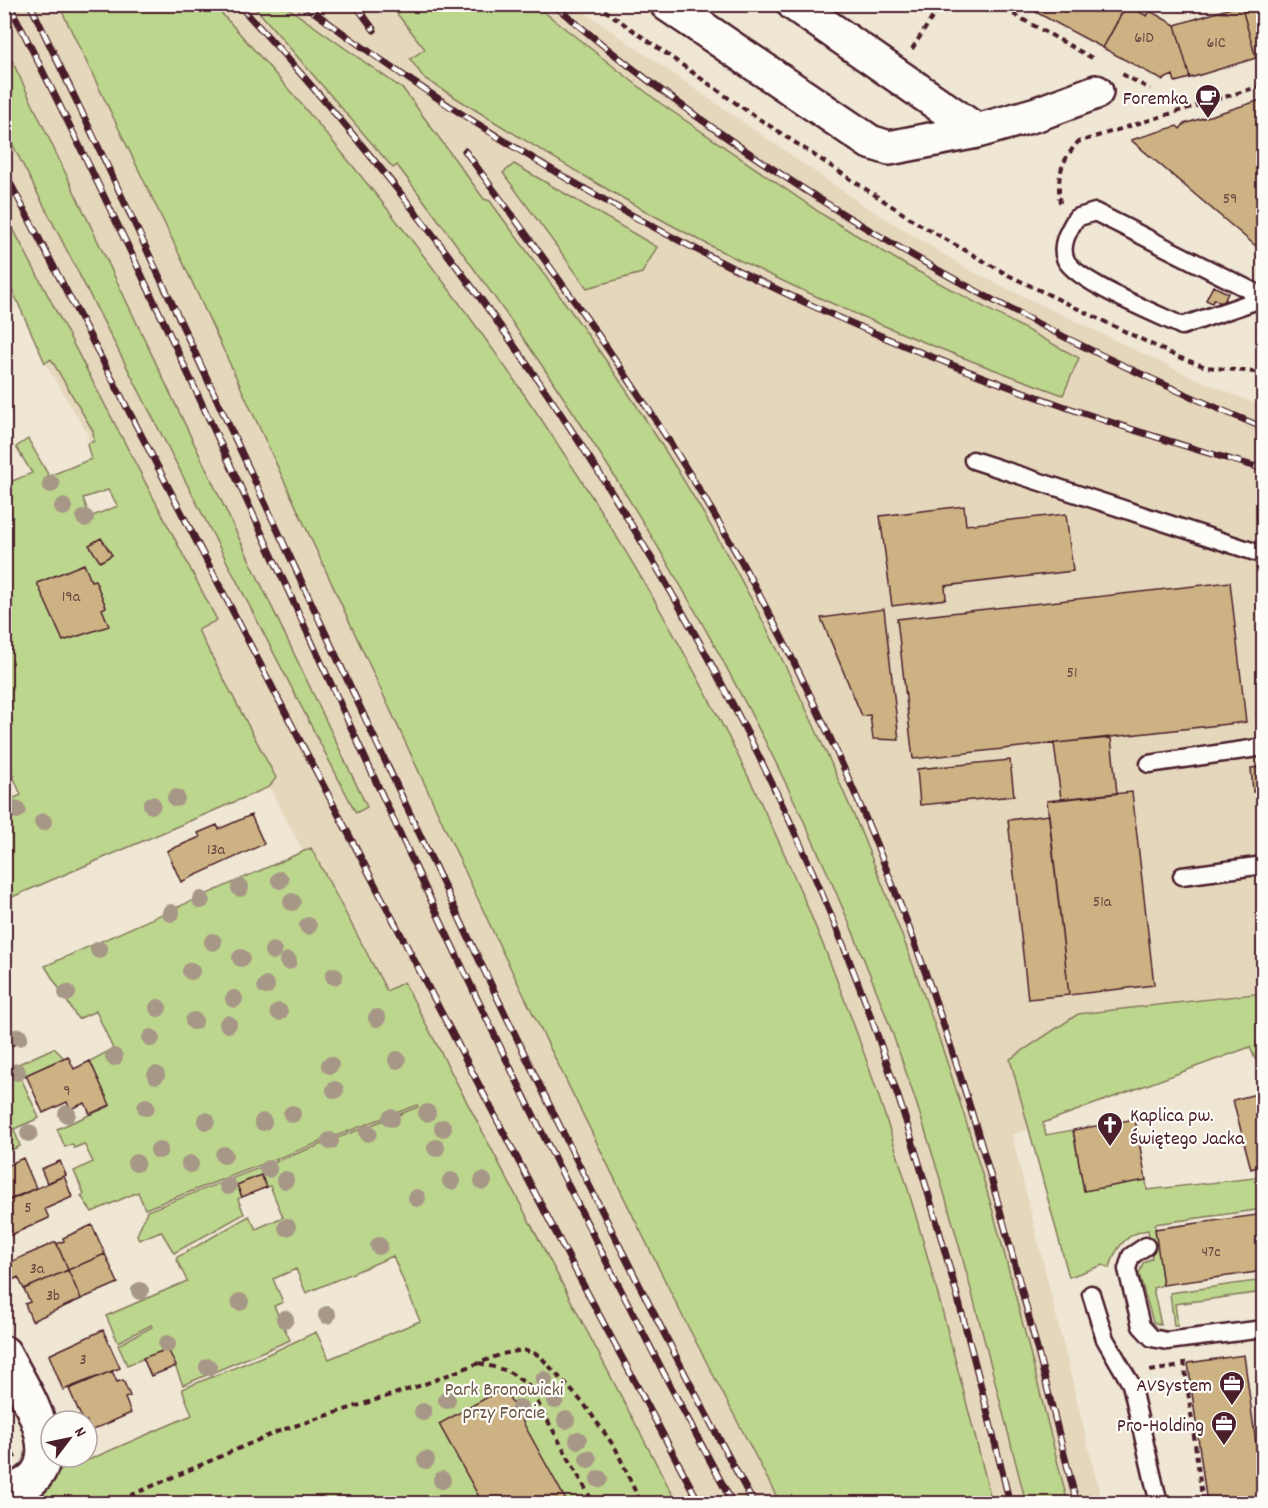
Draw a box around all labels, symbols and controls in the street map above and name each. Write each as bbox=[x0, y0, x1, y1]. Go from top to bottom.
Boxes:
house number: 61D bbox=[1134, 27, 1154, 50]
house number: 61C bbox=[1206, 32, 1226, 55]
cafe icon: Foremka bbox=[1193, 82, 1223, 120]
place label: Foremka bbox=[1123, 86, 1189, 114]
house number: 59 bbox=[1223, 188, 1237, 211]
house number: 19a bbox=[62, 586, 81, 609]
house number: 51 bbox=[1067, 662, 1077, 685]
house number: 13a bbox=[207, 839, 226, 862]
house number: 51a bbox=[1093, 891, 1112, 914]
house number: 9 bbox=[63, 1080, 71, 1103]
place label: Kaplica pw. Świętego Jacka bbox=[1130, 1103, 1245, 1154]
church icon: Kaplica pw. Świętego Jacka bbox=[1095, 1110, 1125, 1148]
house number: 5 bbox=[24, 1197, 32, 1220]
house number: 47c bbox=[1201, 1241, 1221, 1264]
house number: 3a bbox=[30, 1258, 45, 1281]
house number: 3b bbox=[46, 1285, 60, 1308]
house number: 3 bbox=[79, 1349, 87, 1372]
office icon: AVSystem bbox=[1217, 1369, 1247, 1407]
place label: AVSystem bbox=[1136, 1373, 1212, 1401]
park label: Park Bronowicki przy Forcie bbox=[444, 1377, 564, 1428]
north arrow bbox=[39, 1409, 99, 1469]
office icon: Pro-Holding bbox=[1209, 1409, 1239, 1447]
place label: Pro-Holding bbox=[1117, 1413, 1204, 1441]
text: N bbox=[68, 1423, 91, 1442]

